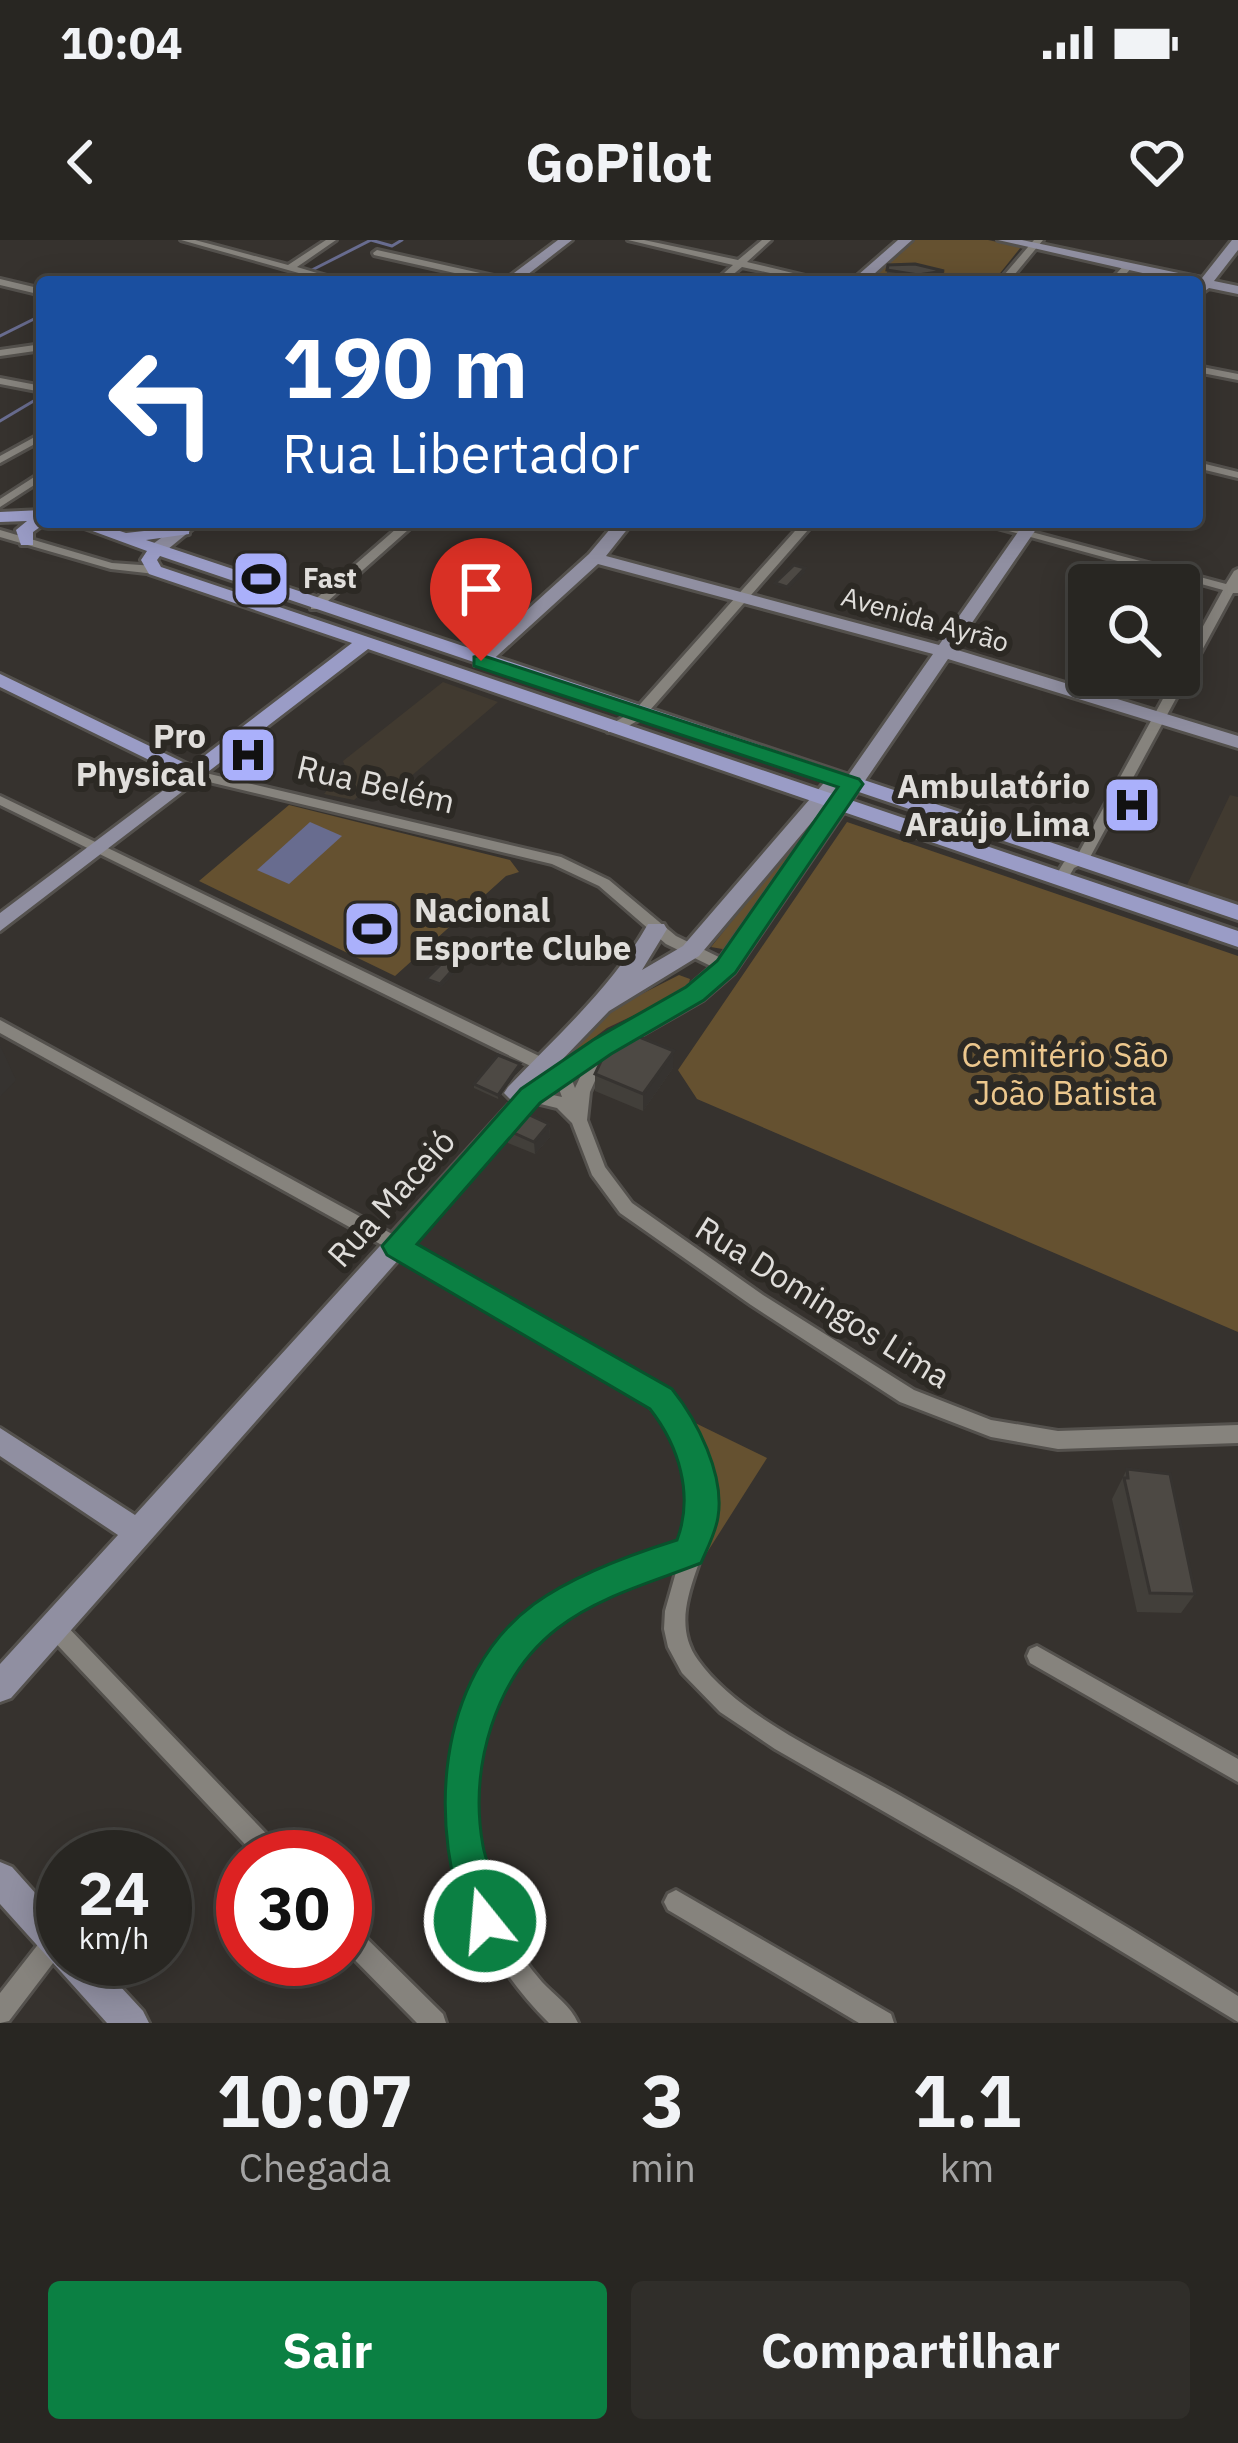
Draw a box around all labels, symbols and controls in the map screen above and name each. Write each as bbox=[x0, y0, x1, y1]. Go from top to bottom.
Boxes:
text: 10:04 bbox=[60, 13, 183, 71]
text: GoPilot bbox=[525, 127, 713, 197]
icon: back bbox=[48, 129, 114, 195]
icon: heart bbox=[1124, 129, 1190, 195]
text: 190 m bbox=[282, 312, 528, 421]
icon: left bbox=[84, 324, 240, 480]
text: Rua Libertador bbox=[282, 418, 640, 488]
pin bbox=[430, 538, 532, 661]
sports icon: Fast bbox=[230, 548, 292, 610]
icon: arrive bbox=[448, 556, 514, 622]
place label: Fast bbox=[303, 560, 357, 595]
map controls bbox=[1068, 564, 1200, 696]
button: search bbox=[1068, 564, 1200, 696]
street label: Avenida Ayrão bbox=[837, 578, 1013, 659]
place label: Pro Physical bbox=[76, 714, 206, 795]
hospital icon: Pro Physical bbox=[217, 724, 279, 786]
street label: Rua Belém bbox=[293, 744, 459, 823]
place label: Ambulatório Araújo Lima bbox=[897, 764, 1090, 845]
hospital icon: Ambulatório Araújo Lima bbox=[1101, 774, 1163, 836]
place label: Nacional Esporte Clube bbox=[414, 888, 631, 969]
sports icon: Nacional Esporte Clube bbox=[341, 898, 403, 960]
park label: Cemitério São João Batista bbox=[961, 1033, 1169, 1114]
street label: Rua Maceió bbox=[317, 1120, 464, 1276]
street label: Rua Domingos Lima bbox=[688, 1206, 959, 1397]
speed limit sign: 30 bbox=[216, 1830, 372, 1986]
text: 24 bbox=[78, 1853, 150, 1932]
position arrow bbox=[422, 1858, 548, 1984]
text: km/h bbox=[79, 1918, 149, 1957]
text: 10:07 bbox=[217, 2053, 413, 2147]
text: 3 bbox=[641, 2053, 685, 2147]
text: 1.1 bbox=[913, 2053, 1021, 2147]
text: Chegada bbox=[239, 2142, 391, 2193]
text: min bbox=[630, 2142, 696, 2193]
text: km bbox=[940, 2142, 994, 2193]
button: Sair bbox=[48, 2281, 607, 2419]
button: Compartilhar bbox=[631, 2281, 1190, 2419]

